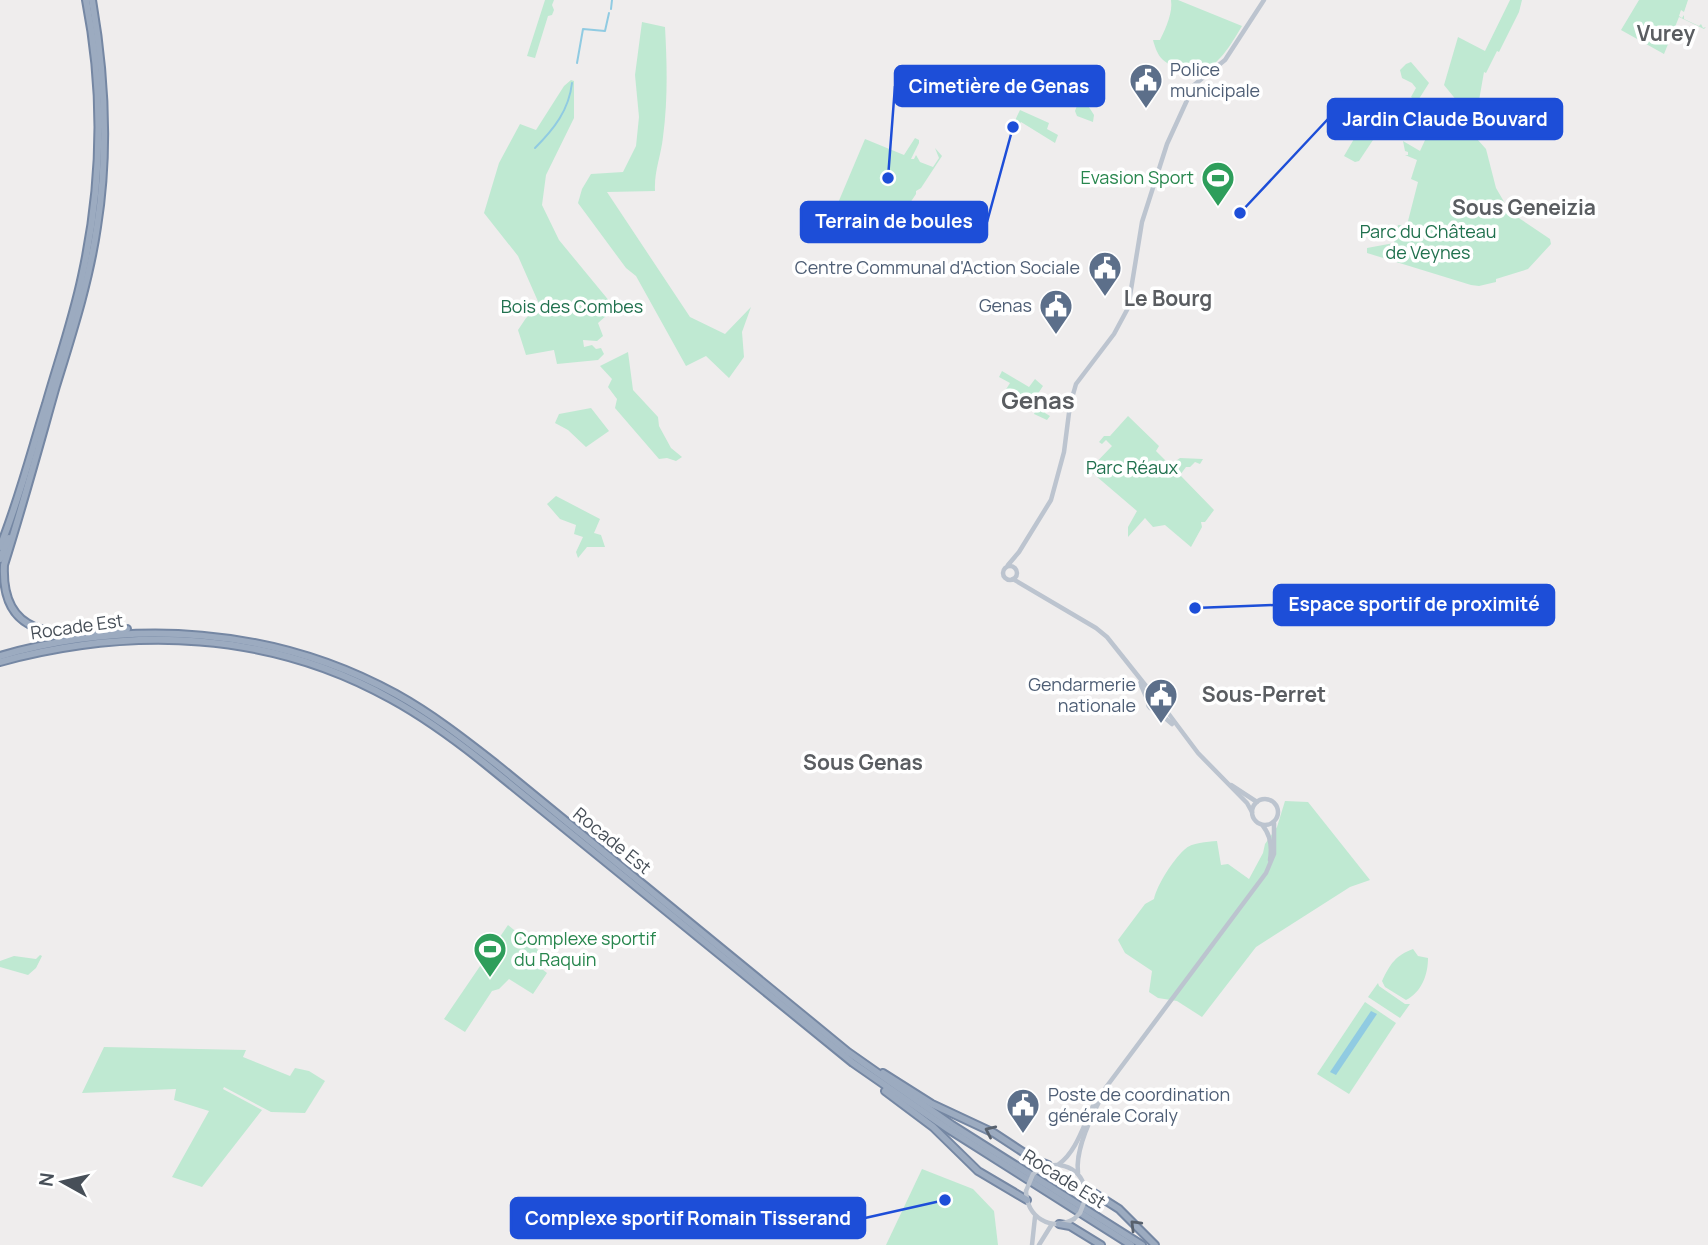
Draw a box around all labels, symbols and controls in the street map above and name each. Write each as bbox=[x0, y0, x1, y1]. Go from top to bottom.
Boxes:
district label: Vurey bbox=[1637, 19, 1695, 47]
place label: Police municipale bbox=[1170, 57, 1260, 102]
public building icon: Police municipale bbox=[1127, 61, 1165, 110]
callout: Cimetière de Genas bbox=[895, 66, 1104, 106]
text: Cimetière de Genas bbox=[909, 73, 1089, 99]
callout: Jardin Claude Bouvard bbox=[1328, 99, 1562, 139]
text: Jardin Claude Bouvard bbox=[1342, 106, 1548, 132]
sports icon: Evasion Sport bbox=[1199, 159, 1237, 208]
place label: Evasion Sport bbox=[1080, 165, 1194, 189]
district label: Sous Geneizia bbox=[1452, 193, 1596, 221]
callout: Terrain de boules bbox=[801, 202, 987, 242]
text: Terrain de boules bbox=[815, 208, 973, 234]
park label: Parc du Château de Veynes bbox=[1360, 219, 1496, 264]
public building icon: Centre Communal d'Action Sociale bbox=[1086, 249, 1124, 298]
place label: Centre Communal d'Action Sociale bbox=[795, 255, 1080, 279]
district label: Le Bourg bbox=[1124, 284, 1212, 312]
public building icon: Genas bbox=[1037, 287, 1075, 336]
place label: Genas bbox=[979, 293, 1032, 317]
park label: Bois des Combes bbox=[501, 294, 643, 318]
district label: Genas bbox=[1001, 383, 1075, 416]
park label: Parc Réaux bbox=[1086, 455, 1179, 479]
callout: Espace sportif de proximité bbox=[1274, 585, 1554, 625]
text: Espace sportif de proximité bbox=[1288, 591, 1540, 617]
street label: Rocade Est bbox=[29, 608, 125, 644]
place label: Gendarmerie nationale bbox=[1028, 672, 1136, 717]
public building icon: Gendarmerie nationale bbox=[1142, 676, 1180, 725]
district label: Sous-Perret bbox=[1202, 680, 1326, 708]
district label: Sous Genas bbox=[803, 748, 923, 776]
street label: Rocade Est bbox=[569, 801, 657, 879]
place label: Complexe sportif du Raquin bbox=[514, 926, 657, 971]
sports icon: Complexe sportif du Raquin bbox=[471, 930, 509, 979]
place label: Poste de coordination générale Coraly bbox=[1048, 1082, 1230, 1127]
public building icon: Poste de coordination générale Coraly bbox=[1004, 1086, 1042, 1135]
one-way arrow bbox=[985, 1125, 997, 1139]
street label: Rocade Est bbox=[1018, 1143, 1111, 1213]
north arrow bbox=[28, 1147, 98, 1217]
text: N bbox=[32, 1171, 60, 1188]
callout: Complexe sportif Romain Tisserand bbox=[511, 1198, 865, 1238]
text: Complexe sportif Romain Tisserand bbox=[525, 1205, 851, 1231]
one-way arrow bbox=[1130, 1220, 1143, 1233]

